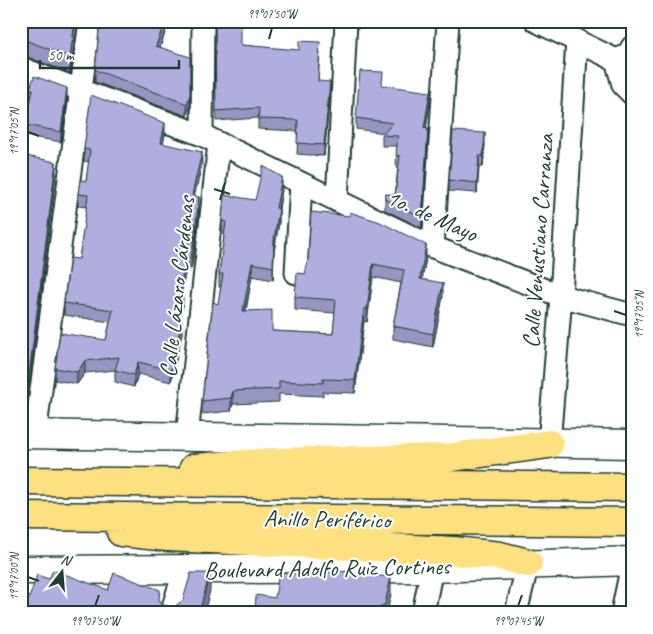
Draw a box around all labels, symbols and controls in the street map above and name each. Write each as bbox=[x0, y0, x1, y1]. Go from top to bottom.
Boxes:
text: 99°07'50"W bbox=[248, 6, 299, 22]
scale bar bbox=[40, 38, 179, 70]
text: 50 m bbox=[48, 46, 75, 65]
text: 19°17'05"N bbox=[6, 107, 22, 156]
street label: Calle Venustiano Carranza bbox=[516, 131, 561, 349]
street label: 1o. de Mayo bbox=[382, 182, 484, 249]
street label: Calle Lázaro Cárdenas bbox=[153, 192, 202, 379]
text: 19°17'05"N bbox=[631, 290, 647, 339]
street label: Anillo Periférico bbox=[263, 503, 393, 535]
north arrow bbox=[38, 546, 88, 596]
text: N bbox=[59, 551, 75, 570]
street label: Boulevard Adolfo Ruiz Cortines bbox=[204, 551, 452, 585]
text: 19°17'00"N bbox=[6, 552, 22, 601]
text: 99°07'50"W bbox=[71, 613, 122, 629]
text: 99°07'45"W bbox=[494, 613, 545, 629]

